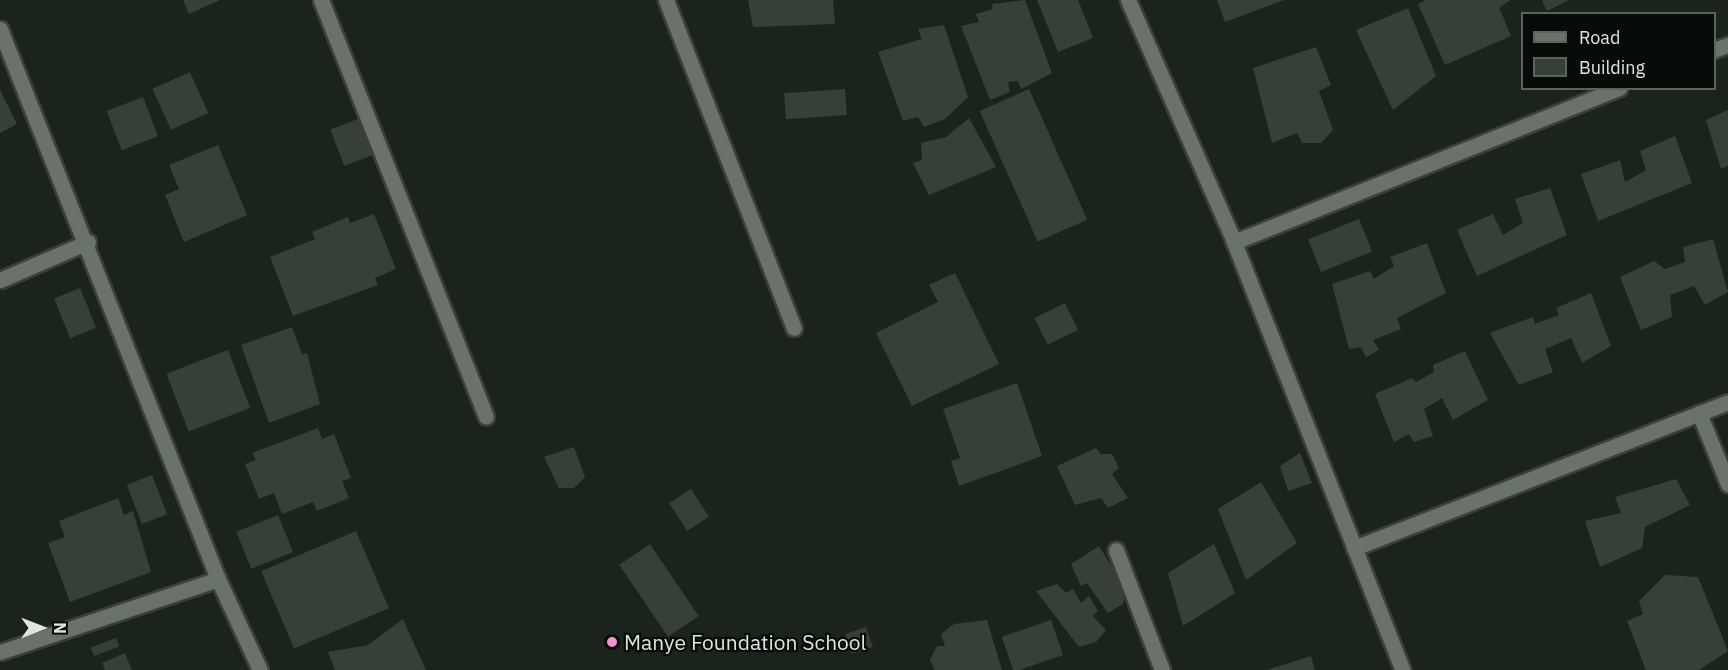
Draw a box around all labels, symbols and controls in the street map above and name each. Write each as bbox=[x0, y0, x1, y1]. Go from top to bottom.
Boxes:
legend bbox=[1521, 12, 1716, 90]
text: Road bbox=[1579, 26, 1620, 49]
text: Building bbox=[1579, 56, 1645, 79]
north arrow bbox=[12, 598, 72, 658]
text: N bbox=[50, 622, 70, 634]
place label: Manye Foundation School bbox=[624, 629, 866, 655]
marker: Manye Foundation School bbox=[605, 635, 619, 649]

